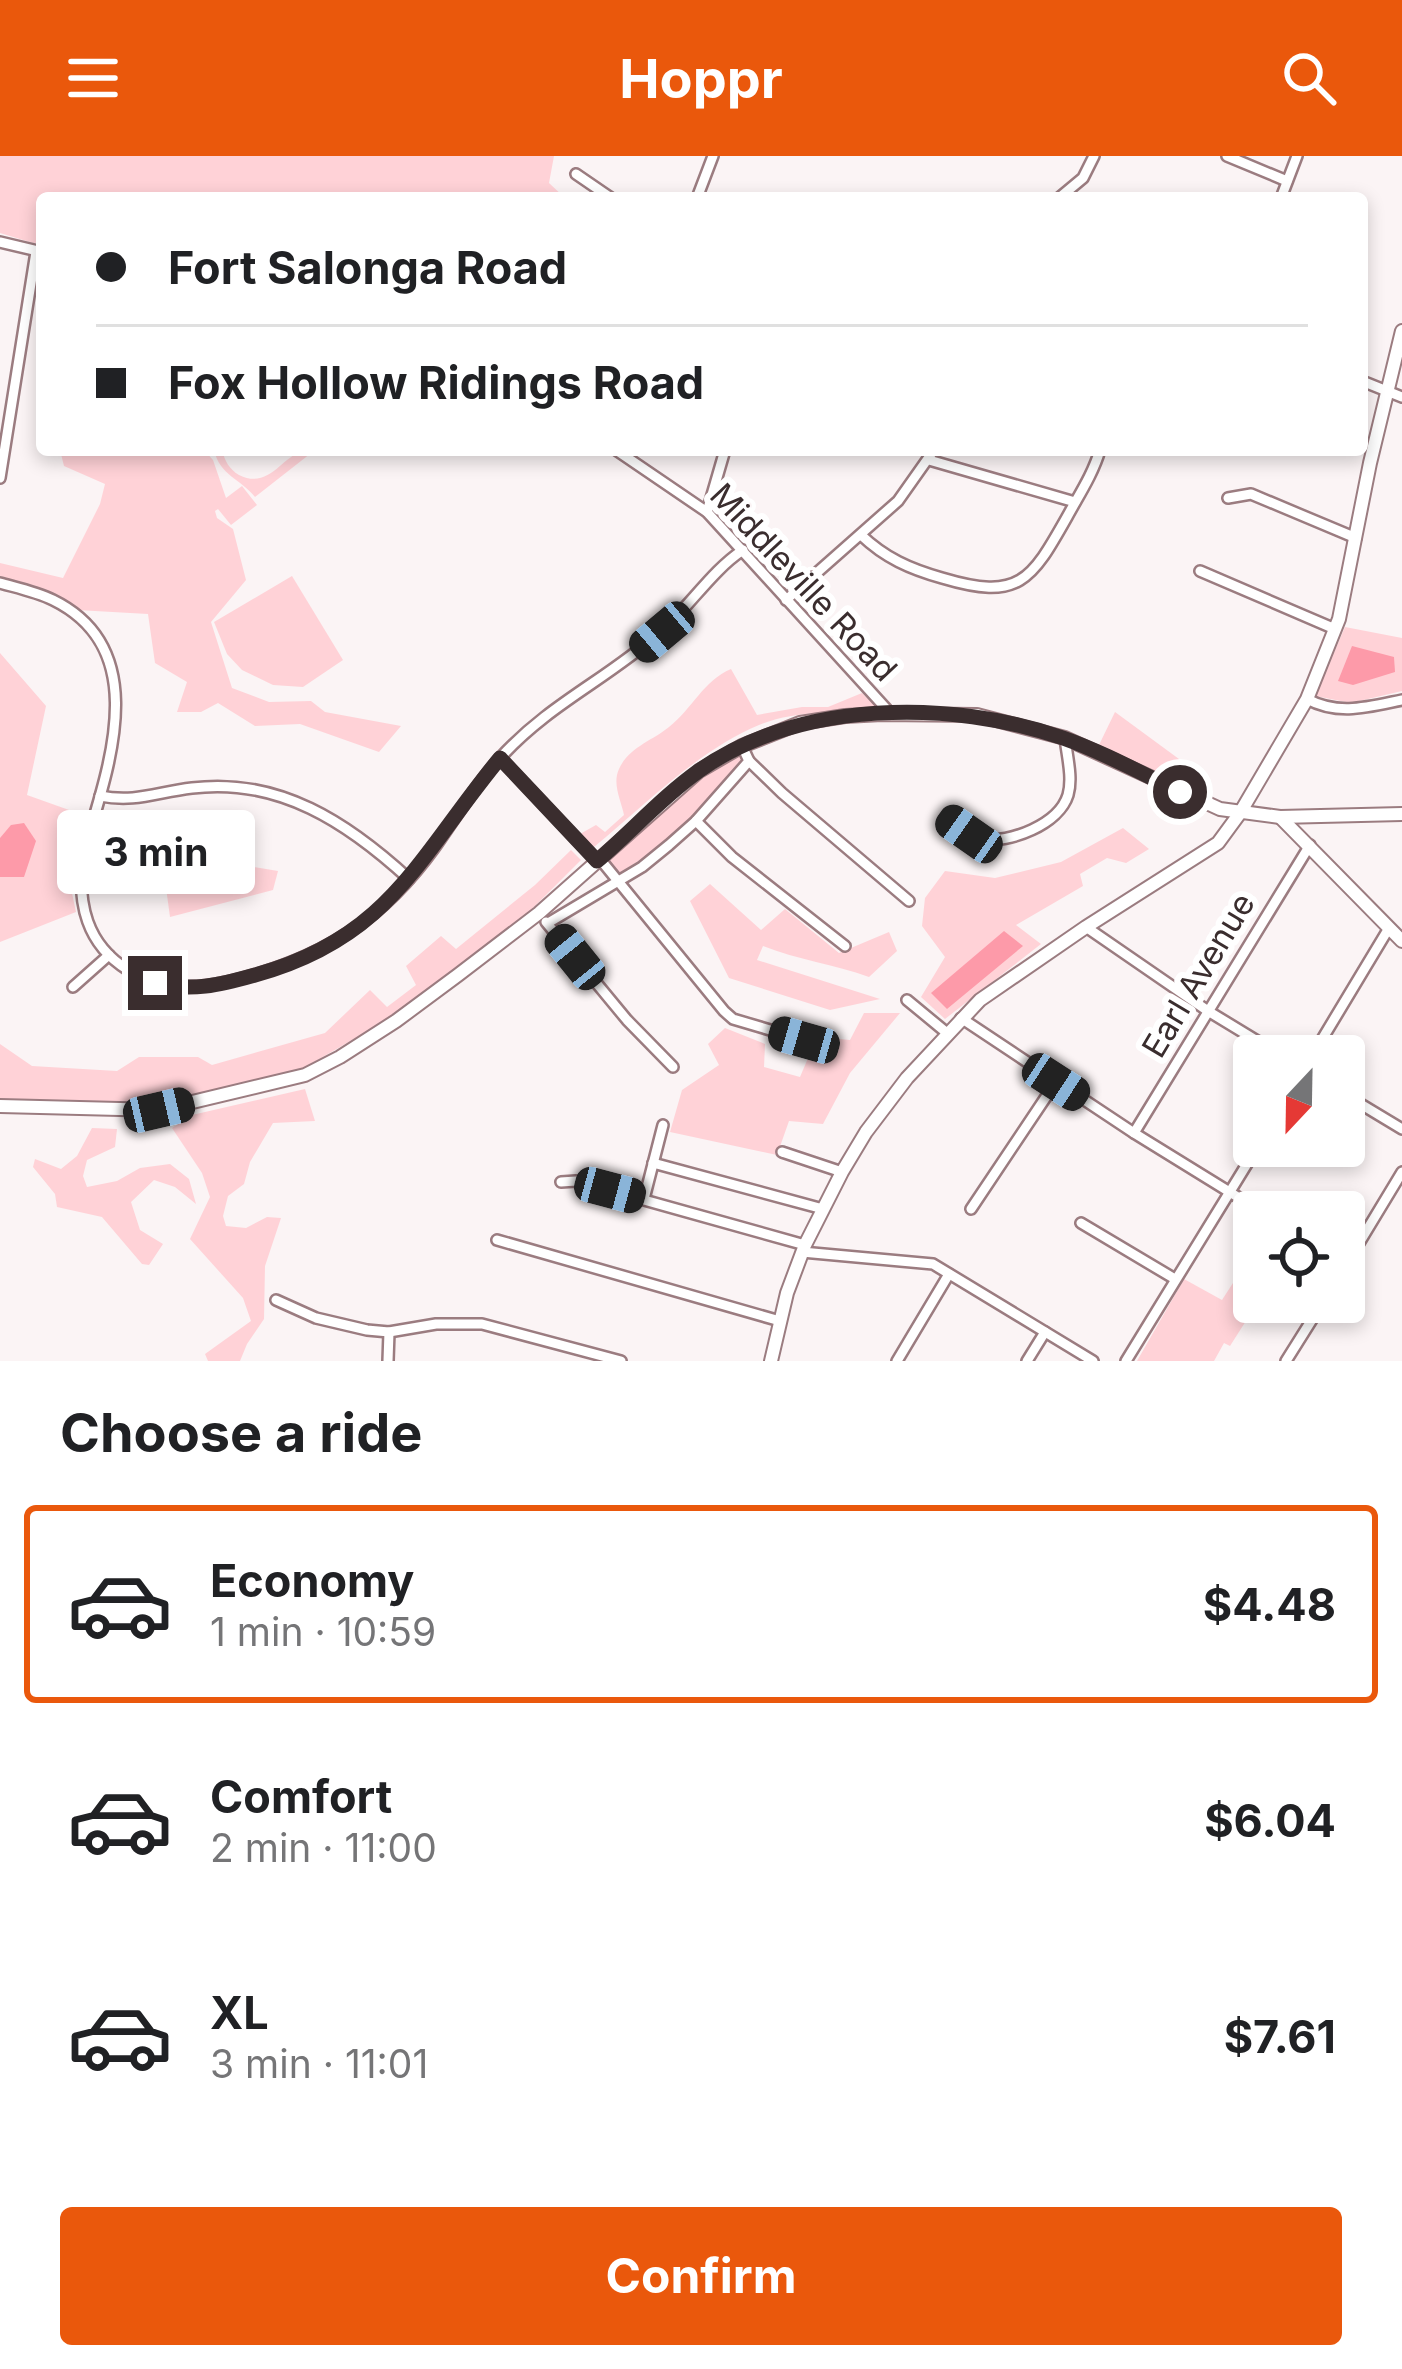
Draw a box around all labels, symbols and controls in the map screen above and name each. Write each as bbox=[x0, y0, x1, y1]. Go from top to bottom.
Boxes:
icon: menu bbox=[60, 45, 126, 111]
icon: search bbox=[1276, 45, 1342, 111]
text: Hoppr bbox=[619, 46, 783, 111]
text: Fort Salonga Road bbox=[168, 240, 567, 295]
text: Fox Hollow Ridings Road bbox=[168, 355, 704, 410]
street label: Middleville Road bbox=[702, 475, 906, 689]
car bbox=[623, 595, 701, 669]
route start bbox=[1153, 765, 1207, 819]
car bbox=[929, 799, 1009, 869]
callout: 3 min bbox=[56, 809, 254, 893]
text: 3 min bbox=[104, 828, 208, 875]
street label: Earl Avenue bbox=[1133, 886, 1263, 1064]
car bbox=[538, 918, 612, 996]
route end bbox=[128, 956, 182, 1010]
car bbox=[764, 1013, 844, 1067]
north arrow bbox=[1233, 1035, 1365, 1167]
map controls bbox=[1233, 1035, 1365, 1323]
car bbox=[1016, 1047, 1096, 1117]
car bbox=[120, 1084, 198, 1136]
car bbox=[571, 1163, 649, 1217]
button: locate bbox=[1233, 1191, 1365, 1323]
text: Choose a ride bbox=[60, 1400, 422, 1465]
icon: car bbox=[66, 1550, 174, 1658]
text: Economy bbox=[210, 1553, 414, 1608]
text: $4.48 bbox=[1203, 1577, 1336, 1632]
text: 1 min · 10:59 bbox=[210, 1608, 436, 1655]
icon: car bbox=[66, 1766, 174, 1874]
text: Comfort bbox=[210, 1769, 392, 1824]
text: $6.04 bbox=[1204, 1793, 1336, 1848]
text: 2 min · 11:00 bbox=[210, 1824, 437, 1871]
icon: car bbox=[66, 1982, 174, 2090]
text: XL bbox=[210, 1985, 269, 2040]
text: $7.61 bbox=[1224, 2009, 1336, 2064]
text: 3 min · 11:01 bbox=[210, 2040, 428, 2087]
button: Confirm bbox=[60, 2207, 1342, 2345]

